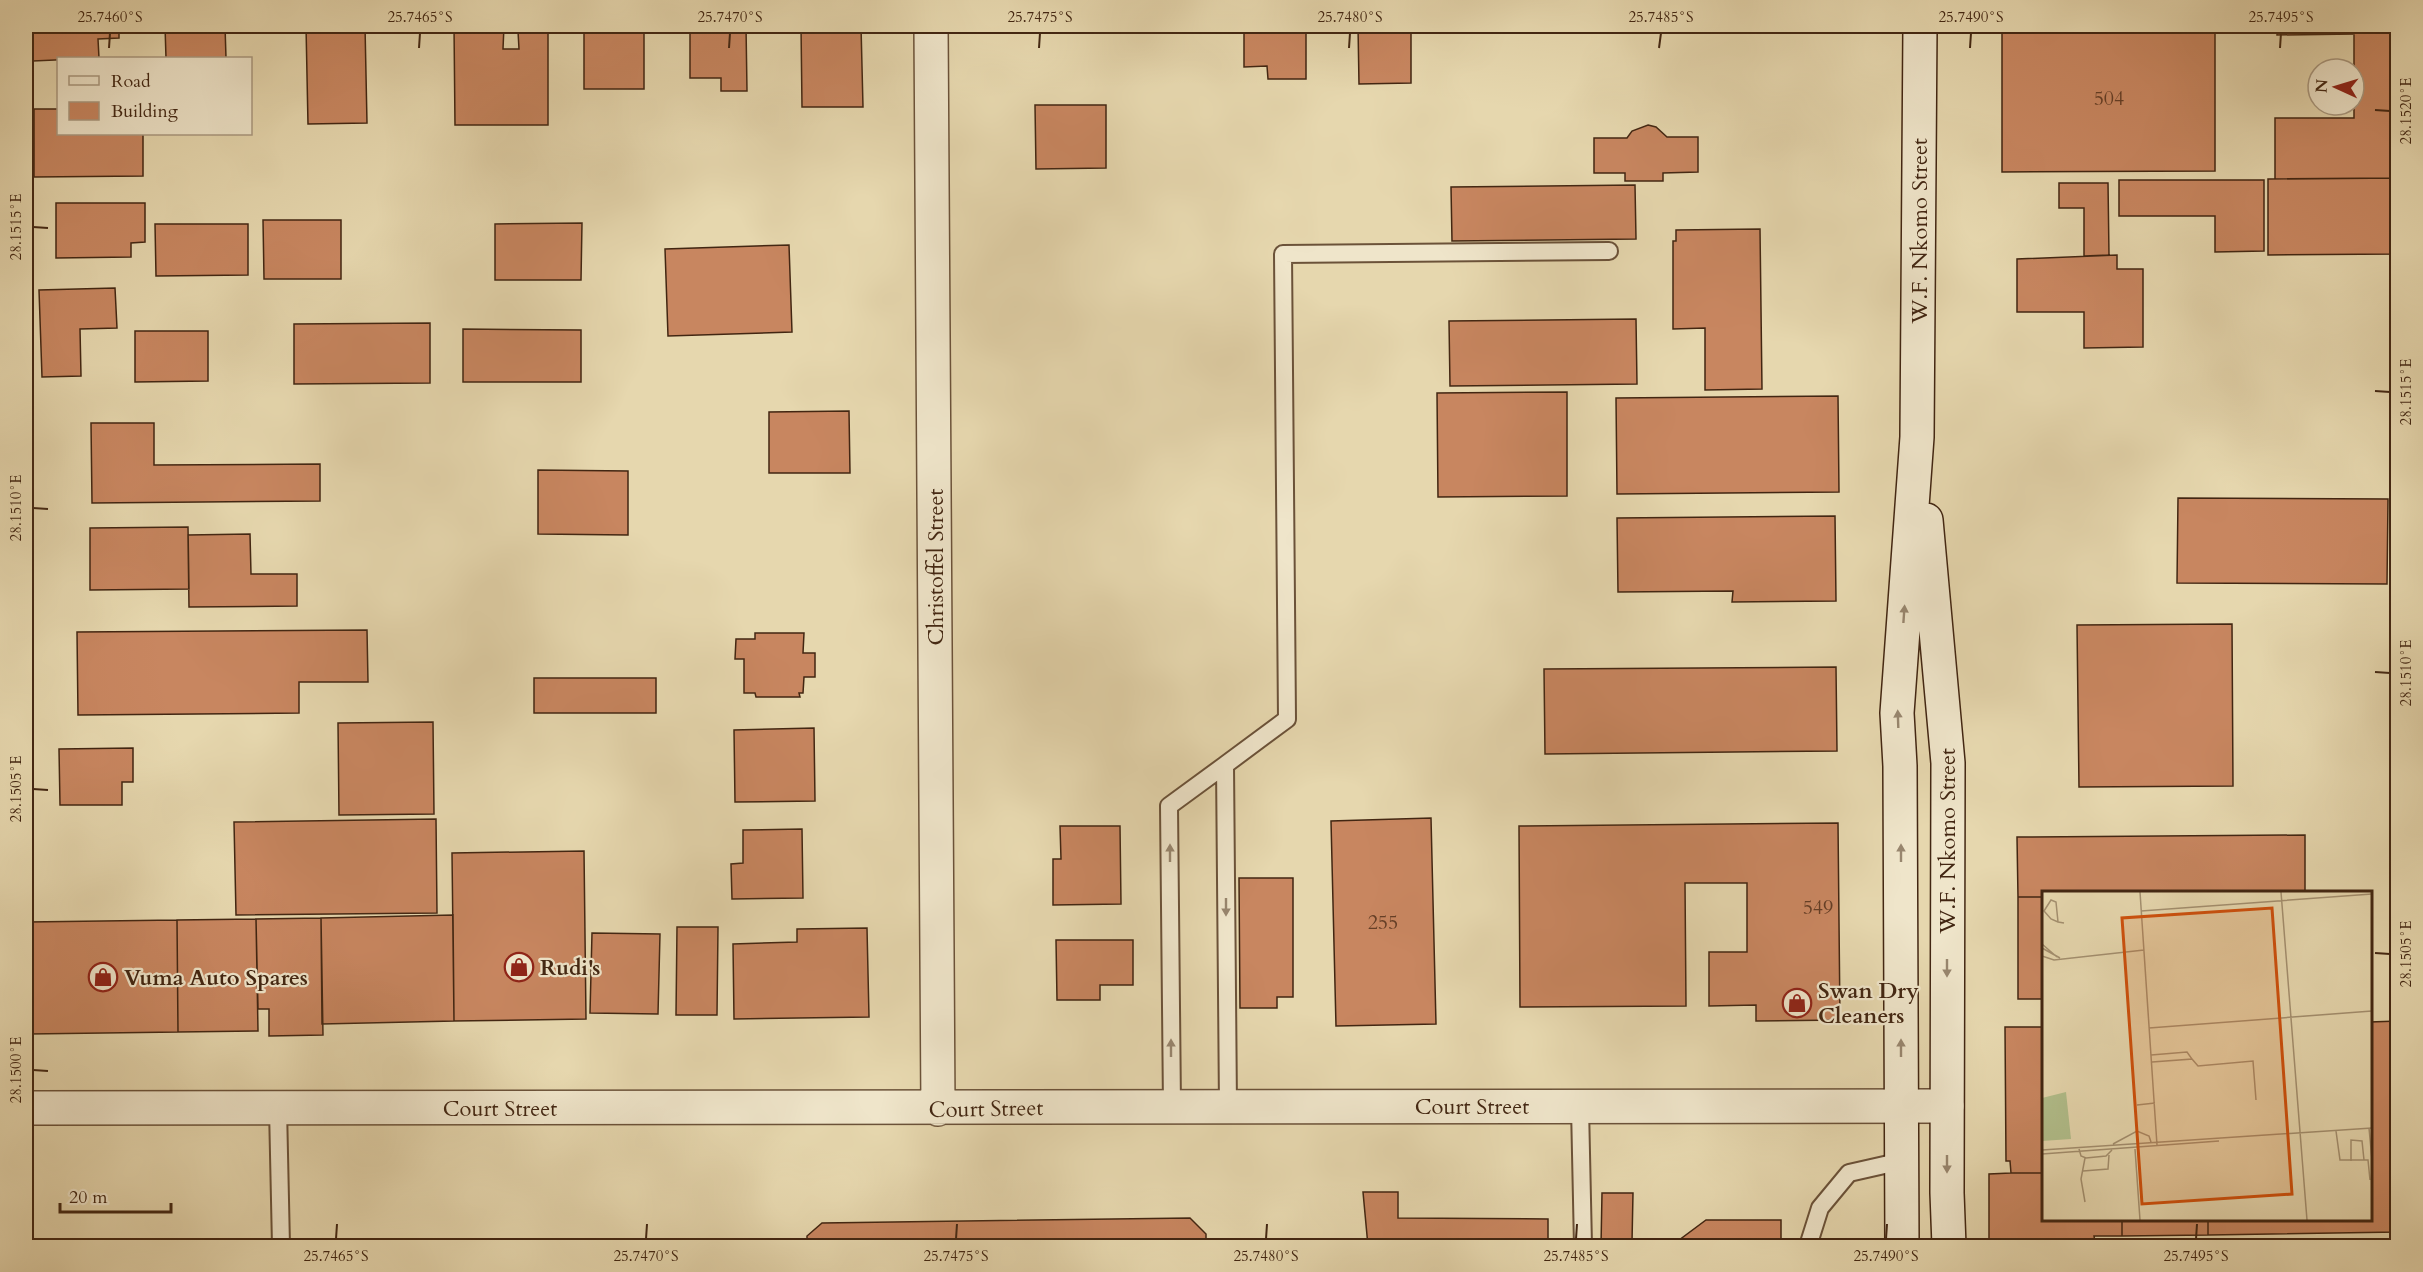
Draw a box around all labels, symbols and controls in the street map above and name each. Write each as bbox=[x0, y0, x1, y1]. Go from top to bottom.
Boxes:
text: 25.7460°S bbox=[77, 7, 143, 27]
text: 25.7465°S bbox=[387, 7, 453, 27]
text: 25.7470°S bbox=[697, 7, 763, 27]
text: 25.7475°S bbox=[1007, 7, 1073, 27]
text: 25.7480°S bbox=[1317, 7, 1383, 27]
text: 25.7485°S bbox=[1628, 7, 1694, 27]
text: 25.7490°S bbox=[1938, 7, 2004, 27]
text: 25.7495°S bbox=[2248, 7, 2314, 27]
legend bbox=[57, 57, 252, 135]
north arrow bbox=[2306, 57, 2366, 117]
text: Road bbox=[111, 69, 151, 94]
text: N bbox=[2311, 78, 2333, 94]
text: 28.1520°E bbox=[2396, 78, 2416, 144]
house number: 504 bbox=[2094, 85, 2124, 112]
text: Building bbox=[111, 99, 179, 124]
street label: W.F. Nkomo Street bbox=[1905, 138, 1935, 325]
text: 28.1515°E bbox=[6, 194, 26, 260]
text: 28.1515°E bbox=[2396, 359, 2416, 425]
text: 28.1510°E bbox=[6, 475, 26, 541]
street label: Christoffel Street bbox=[921, 488, 951, 645]
one-way arrow bbox=[1899, 604, 1908, 623]
text: 28.1510°E bbox=[2396, 640, 2416, 706]
one-way arrow bbox=[1893, 710, 1902, 729]
street label: W.F. Nkomo Street bbox=[1933, 748, 1963, 935]
text: 28.1505°E bbox=[6, 756, 26, 822]
one-way arrow bbox=[1165, 843, 1175, 862]
one-way arrow bbox=[1896, 844, 1905, 863]
inset map bbox=[2042, 891, 2372, 1221]
house number: 549 bbox=[1803, 894, 1833, 921]
one-way arrow bbox=[1221, 898, 1231, 917]
house number: 255 bbox=[1368, 909, 1398, 936]
text: 28.1505°E bbox=[2396, 921, 2416, 987]
shop icon: Rudi's bbox=[503, 951, 535, 983]
place label: Rudi's bbox=[540, 953, 600, 983]
one-way arrow bbox=[1943, 959, 1952, 978]
shop icon: Vuma Auto Spares bbox=[87, 961, 119, 993]
place label: Vuma Auto Spares bbox=[124, 963, 308, 993]
place label: Swan Dry Cleaners bbox=[1818, 976, 1919, 1031]
shop icon: Swan Dry Cleaners bbox=[1781, 987, 1813, 1019]
text: 28.1500°E bbox=[6, 1037, 26, 1103]
one-way arrow bbox=[1166, 1038, 1176, 1057]
one-way arrow bbox=[1897, 1039, 1906, 1058]
street label: Court Street bbox=[1415, 1092, 1529, 1122]
street label: Court Street bbox=[928, 1093, 1044, 1125]
street label: Court Street bbox=[443, 1094, 557, 1124]
one-way arrow bbox=[1942, 1155, 1952, 1174]
scale bar bbox=[60, 1176, 171, 1214]
text: 20 m bbox=[69, 1185, 108, 1210]
text: 25.7465°S bbox=[303, 1246, 369, 1266]
text: 25.7470°S bbox=[613, 1246, 679, 1266]
text: 25.7475°S bbox=[923, 1246, 989, 1266]
text: 25.7480°S bbox=[1233, 1246, 1299, 1266]
text: 25.7485°S bbox=[1543, 1246, 1609, 1266]
text: 25.7490°S bbox=[1853, 1246, 1919, 1266]
text: 25.7495°S bbox=[2163, 1246, 2229, 1266]

